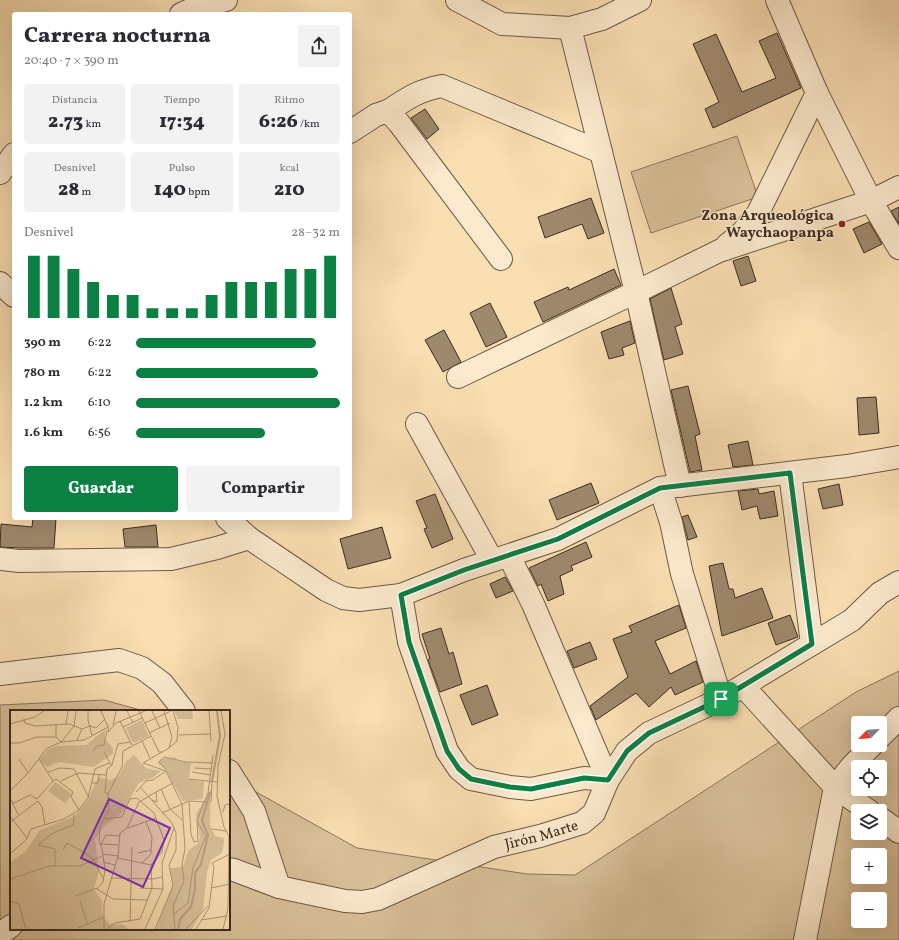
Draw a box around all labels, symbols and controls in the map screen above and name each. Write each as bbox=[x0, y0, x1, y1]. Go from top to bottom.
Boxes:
text: Carrera nocturna bbox=[24, 21, 211, 52]
button: share bbox=[298, 25, 340, 67]
text: 20:40 · 7 × 390 m bbox=[24, 52, 119, 70]
text: Distancia bbox=[52, 93, 98, 108]
text: Tiempo bbox=[164, 93, 200, 108]
text: Ritmo bbox=[274, 93, 304, 108]
text: 2.73 bbox=[48, 108, 83, 136]
text: 17:34 bbox=[159, 108, 205, 136]
text: 6:26 bbox=[259, 108, 298, 136]
text: km bbox=[83, 117, 101, 132]
text: /km bbox=[298, 117, 320, 132]
text: Desnivel bbox=[54, 161, 96, 176]
text: Pulso bbox=[169, 161, 195, 176]
text: kcal bbox=[280, 161, 299, 176]
text: 28 bbox=[58, 176, 79, 204]
text: 140 bbox=[154, 176, 186, 204]
text: 210 bbox=[274, 176, 305, 204]
text: m bbox=[79, 185, 91, 200]
text: bpm bbox=[186, 185, 210, 200]
place label: Zona Arqueológica Waychaopanpa bbox=[701, 206, 834, 244]
marker: Zona Arqueológica Waychaopanpa bbox=[837, 219, 847, 229]
text: Desnivel bbox=[24, 224, 74, 242]
text: 28–32 m bbox=[291, 224, 340, 242]
text: 390 m bbox=[24, 334, 61, 352]
text: 6:22 bbox=[88, 334, 112, 352]
text: 780 m bbox=[24, 364, 60, 382]
text: 6:22 bbox=[88, 364, 112, 382]
text: 1.2 km bbox=[24, 394, 63, 412]
text: 6:10 bbox=[88, 394, 111, 412]
text: 1.6 km bbox=[24, 424, 63, 442]
text: 6:56 bbox=[88, 424, 110, 442]
button: Guardar bbox=[24, 466, 178, 512]
button: Compartir bbox=[186, 466, 340, 512]
pin bbox=[704, 682, 738, 716]
icon: arrive bbox=[710, 688, 732, 710]
inset map bbox=[10, 710, 230, 930]
north arrow bbox=[851, 716, 887, 752]
map controls bbox=[851, 716, 887, 928]
button: locate bbox=[851, 760, 887, 796]
button: layers bbox=[851, 804, 887, 840]
street label: Jirón Marte bbox=[503, 816, 581, 856]
button: + bbox=[851, 848, 887, 884]
button: − bbox=[851, 892, 887, 928]

